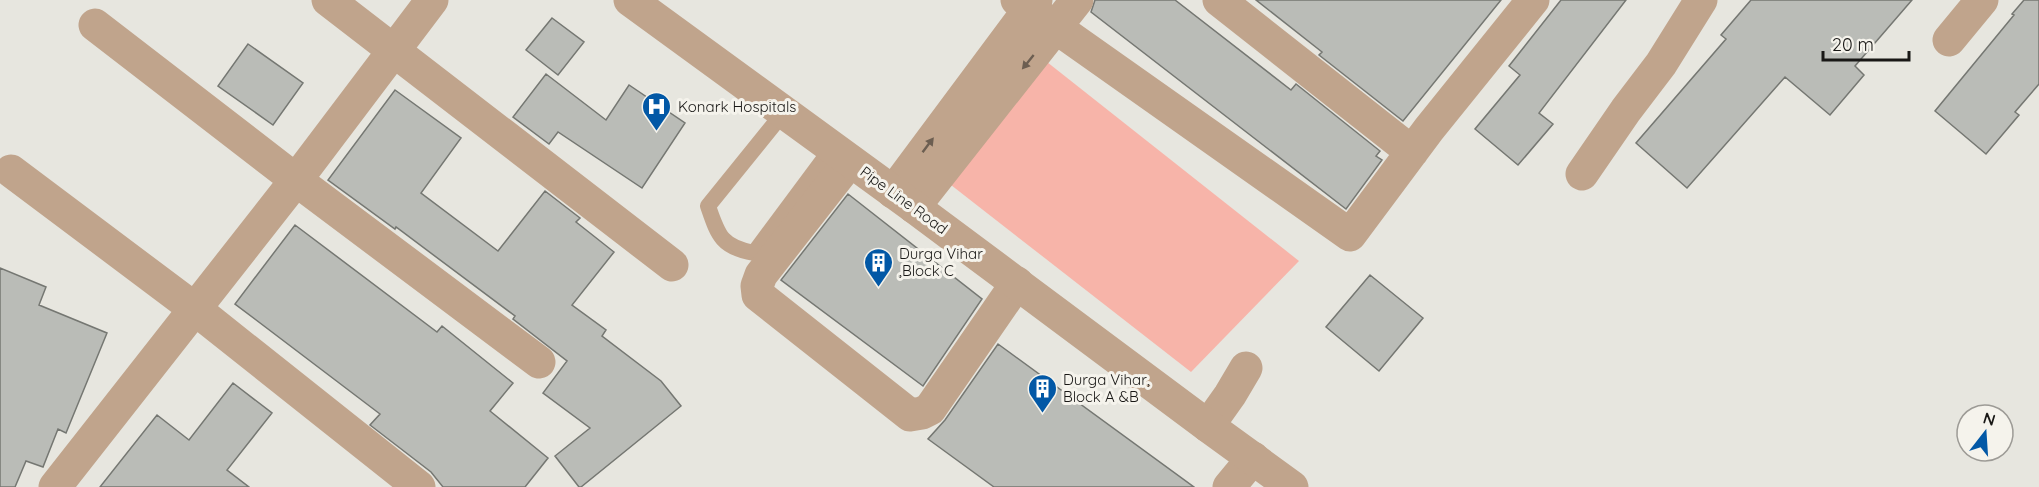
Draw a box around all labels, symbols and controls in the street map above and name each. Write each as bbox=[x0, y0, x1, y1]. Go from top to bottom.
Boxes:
scale bar bbox=[1823, 24, 1908, 62]
text: 20 m bbox=[1832, 33, 1874, 56]
one-way arrow bbox=[1021, 54, 1034, 70]
hospital icon: Konark Hospitals bbox=[641, 90, 673, 132]
place label: Konark Hospitals bbox=[678, 97, 796, 116]
one-way arrow bbox=[922, 137, 934, 153]
street label: Pipe Line Road bbox=[857, 162, 951, 238]
place label: Durga Vihar ,Block C bbox=[899, 244, 983, 280]
building icon: Durga Vihar ,Block C bbox=[862, 246, 894, 288]
place label: Durga Vihar, Block A &B bbox=[1063, 370, 1150, 406]
building icon: Durga Vihar, Block A &B bbox=[1026, 372, 1058, 414]
north arrow bbox=[1955, 403, 2015, 463]
text: N bbox=[1981, 407, 1998, 430]

